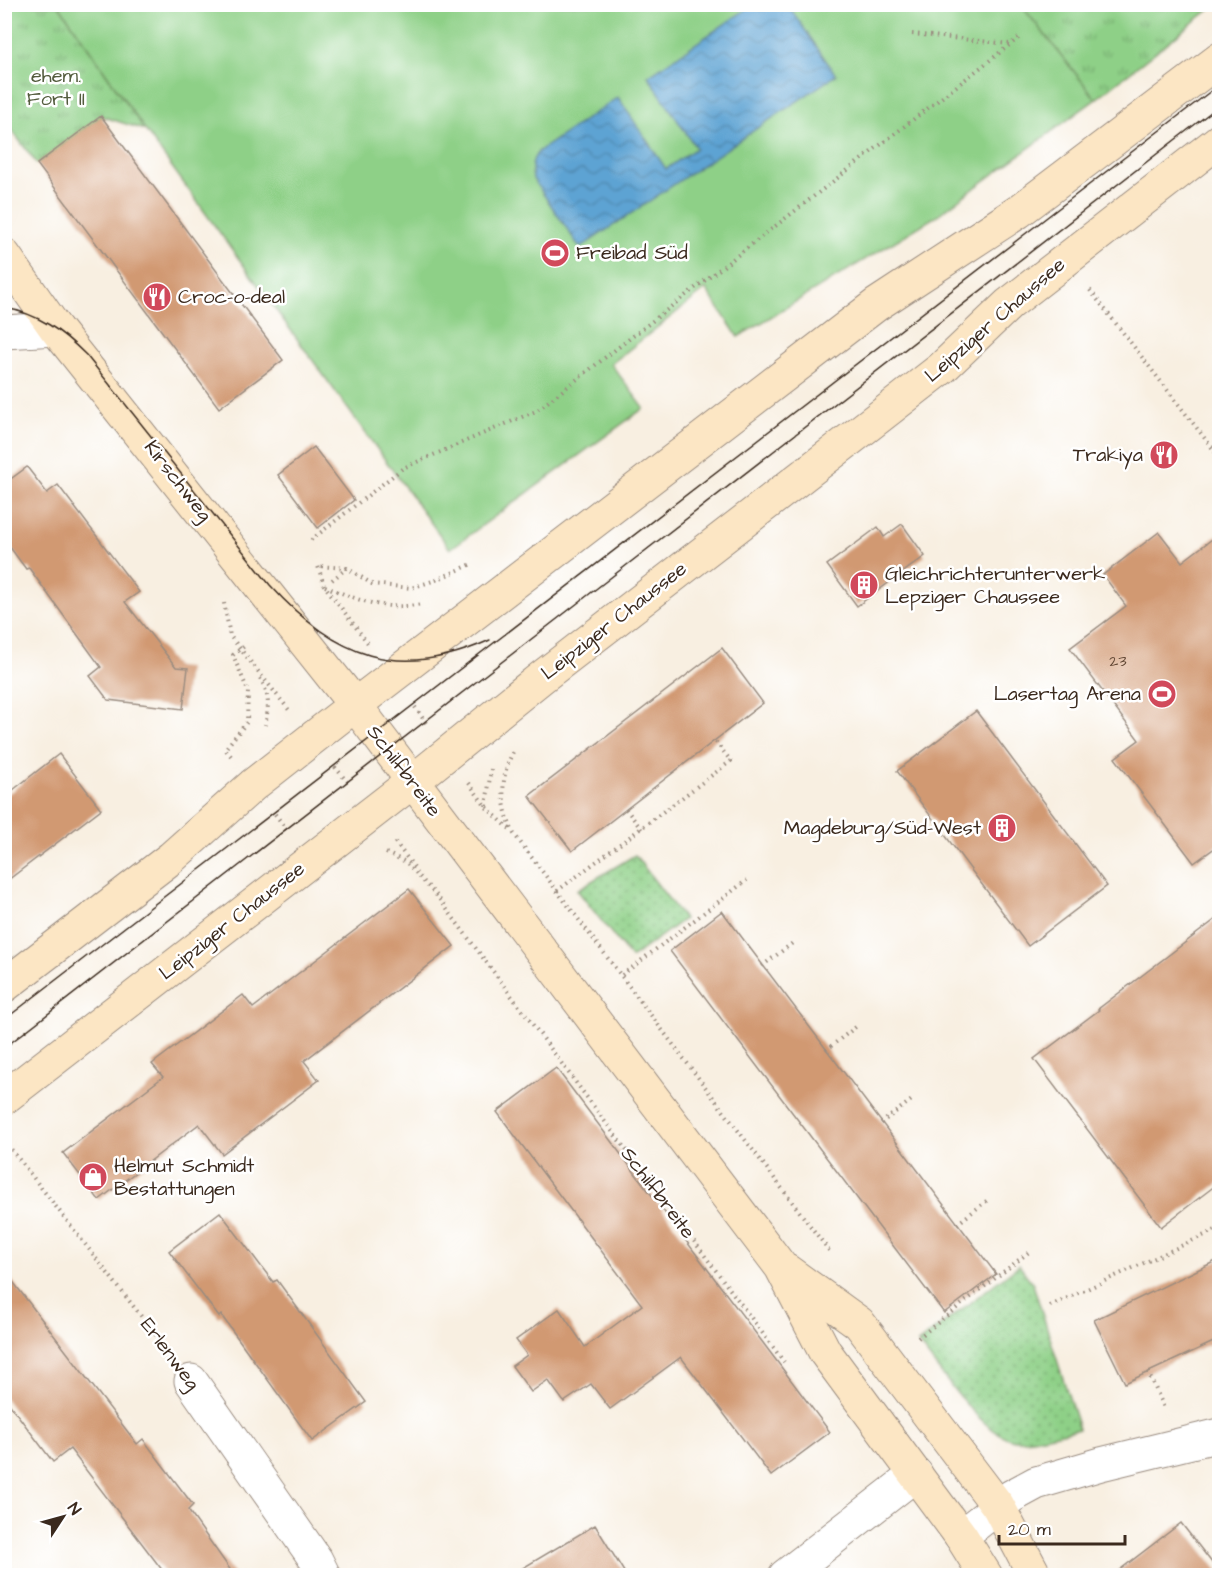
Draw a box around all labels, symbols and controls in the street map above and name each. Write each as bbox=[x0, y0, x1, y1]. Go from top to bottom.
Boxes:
park label: ehem. Fort II bbox=[27, 62, 85, 113]
sports icon: Freibad Süd bbox=[539, 237, 571, 269]
place label: Freibad Süd bbox=[576, 239, 688, 267]
street label: Leipziger Chaussee bbox=[919, 251, 1072, 390]
restaurant icon: Croc-o-deal bbox=[141, 281, 173, 313]
place label: Croc-o-deal bbox=[178, 283, 285, 311]
street label: Kirschweg bbox=[137, 435, 219, 528]
restaurant icon: Trakiya bbox=[1148, 439, 1180, 471]
place label: Trakiya bbox=[1073, 441, 1143, 470]
street label: Leipziger Chaussee bbox=[535, 555, 694, 688]
place label: Gleichrichterunterwerk Lepziger Chaussee bbox=[885, 560, 1105, 612]
building icon: Gleichrichterunterwerk Lepziger Chaussee bbox=[848, 569, 880, 601]
house number: 23 bbox=[1109, 650, 1127, 672]
sports icon: Lasertag Arena bbox=[1146, 678, 1178, 710]
place label: Lasertag Arena bbox=[994, 680, 1141, 709]
street label: Schilfbreite bbox=[360, 719, 448, 823]
building icon: Magdeburg/Süd-West bbox=[986, 812, 1018, 844]
place label: Magdeburg/Süd-West bbox=[784, 814, 981, 843]
street label: Leipziger Chaussee bbox=[153, 855, 312, 988]
street label: Schilfbreite bbox=[614, 1141, 702, 1245]
place label: Helmut Schmidt Bestattungen bbox=[114, 1152, 254, 1204]
shop icon: Helmut Schmidt Bestattungen bbox=[77, 1161, 109, 1193]
street label: Erlenweg bbox=[133, 1312, 206, 1397]
north arrow bbox=[33, 1487, 93, 1547]
text: N bbox=[62, 1498, 86, 1519]
scale bar bbox=[999, 1508, 1125, 1546]
text: 20 m bbox=[1008, 1517, 1051, 1542]

